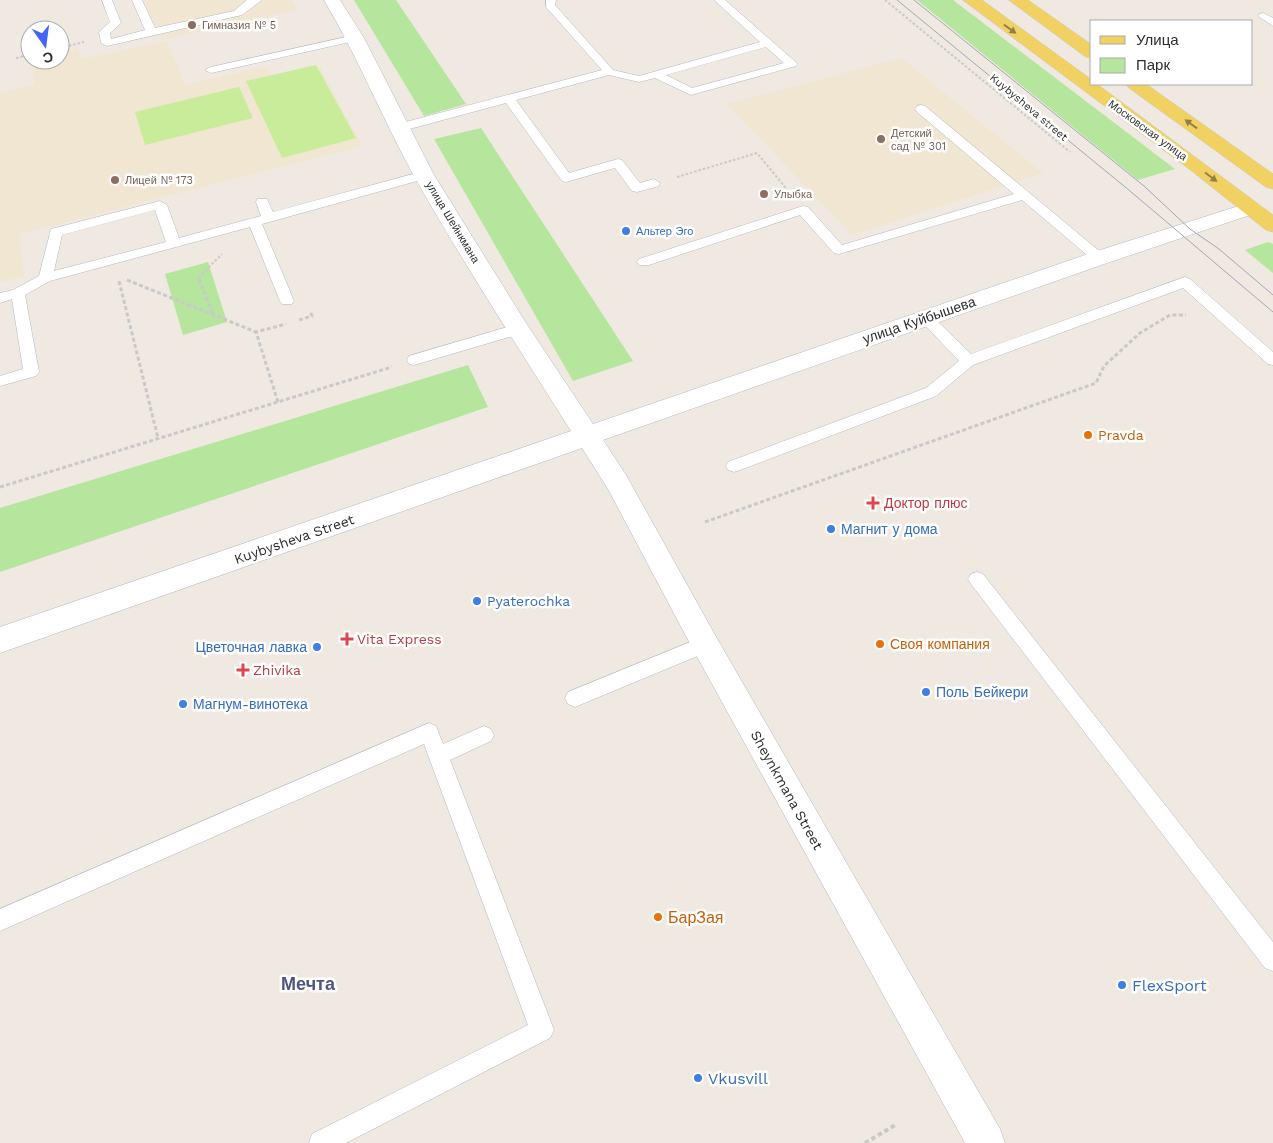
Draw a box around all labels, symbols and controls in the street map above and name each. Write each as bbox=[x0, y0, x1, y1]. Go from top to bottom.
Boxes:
marker: Гимназия № 5 bbox=[186, 19, 198, 31]
place label: Гимназия № 5 bbox=[202, 19, 276, 32]
north arrow bbox=[20, 20, 70, 70]
legend bbox=[1090, 20, 1253, 85]
one-way arrow bbox=[1003, 24, 1017, 34]
text: Улица bbox=[1136, 31, 1179, 49]
text: С bbox=[41, 49, 55, 67]
text: Парк bbox=[1136, 56, 1170, 74]
street label: Kuybysheva street bbox=[987, 71, 1071, 144]
street label: Московская улица bbox=[1106, 97, 1190, 164]
one-way arrow bbox=[1184, 119, 1198, 129]
place label: Детский сад № 301 bbox=[891, 127, 946, 153]
marker: Детский сад № 301 bbox=[875, 133, 887, 145]
one-way arrow bbox=[1204, 172, 1217, 183]
marker: Лицей № 173 bbox=[109, 174, 121, 186]
place label: Лицей № 173 bbox=[125, 174, 193, 187]
street label: улица Шейнкмана bbox=[423, 179, 483, 266]
marker: Улыбка bbox=[758, 188, 770, 200]
place label: Улыбка bbox=[774, 188, 813, 201]
marker: Альтер Эго bbox=[620, 225, 632, 237]
place label: Альтер Эго bbox=[636, 225, 693, 238]
street label: улица Куйбышева bbox=[860, 293, 978, 347]
place label: Pravda bbox=[1098, 427, 1144, 443]
marker: Pravda bbox=[1082, 429, 1094, 441]
place label: Доктор плюс bbox=[884, 495, 968, 511]
marker: Доктор плюс bbox=[866, 496, 880, 510]
street label: Kuybysheva Street bbox=[232, 511, 356, 567]
place label: Магнит у дома bbox=[841, 521, 938, 537]
marker: Магнит у дома bbox=[825, 523, 837, 535]
place label: Pyaterochka bbox=[487, 593, 570, 609]
marker: Pyaterochka bbox=[471, 595, 483, 607]
place label: Vita Express bbox=[357, 631, 442, 647]
marker: Vita Express bbox=[341, 633, 353, 645]
place label: Своя компания bbox=[890, 636, 990, 652]
marker: Своя компания bbox=[874, 638, 886, 650]
place label: Цветочная лавка bbox=[196, 639, 307, 655]
marker: Цветочная лавка bbox=[311, 641, 323, 653]
place label: Zhivika bbox=[253, 662, 301, 678]
marker: Zhivika bbox=[237, 664, 249, 676]
place label: Поль Бейкери bbox=[936, 684, 1028, 700]
marker: Поль Бейкери bbox=[920, 686, 932, 698]
place label: Магнум-винотека bbox=[193, 696, 308, 712]
marker: Магнум-винотека bbox=[177, 698, 189, 710]
street label: Sheynkmana Street bbox=[748, 728, 826, 852]
place label: БарЗая bbox=[668, 908, 724, 927]
marker: БарЗая bbox=[652, 911, 664, 923]
district label: Мечта bbox=[281, 973, 336, 994]
place label: FlexSport bbox=[1132, 976, 1207, 995]
marker: FlexSport bbox=[1116, 979, 1128, 991]
place label: Vkusvill bbox=[708, 1069, 768, 1088]
marker: Vkusvill bbox=[692, 1072, 704, 1084]

